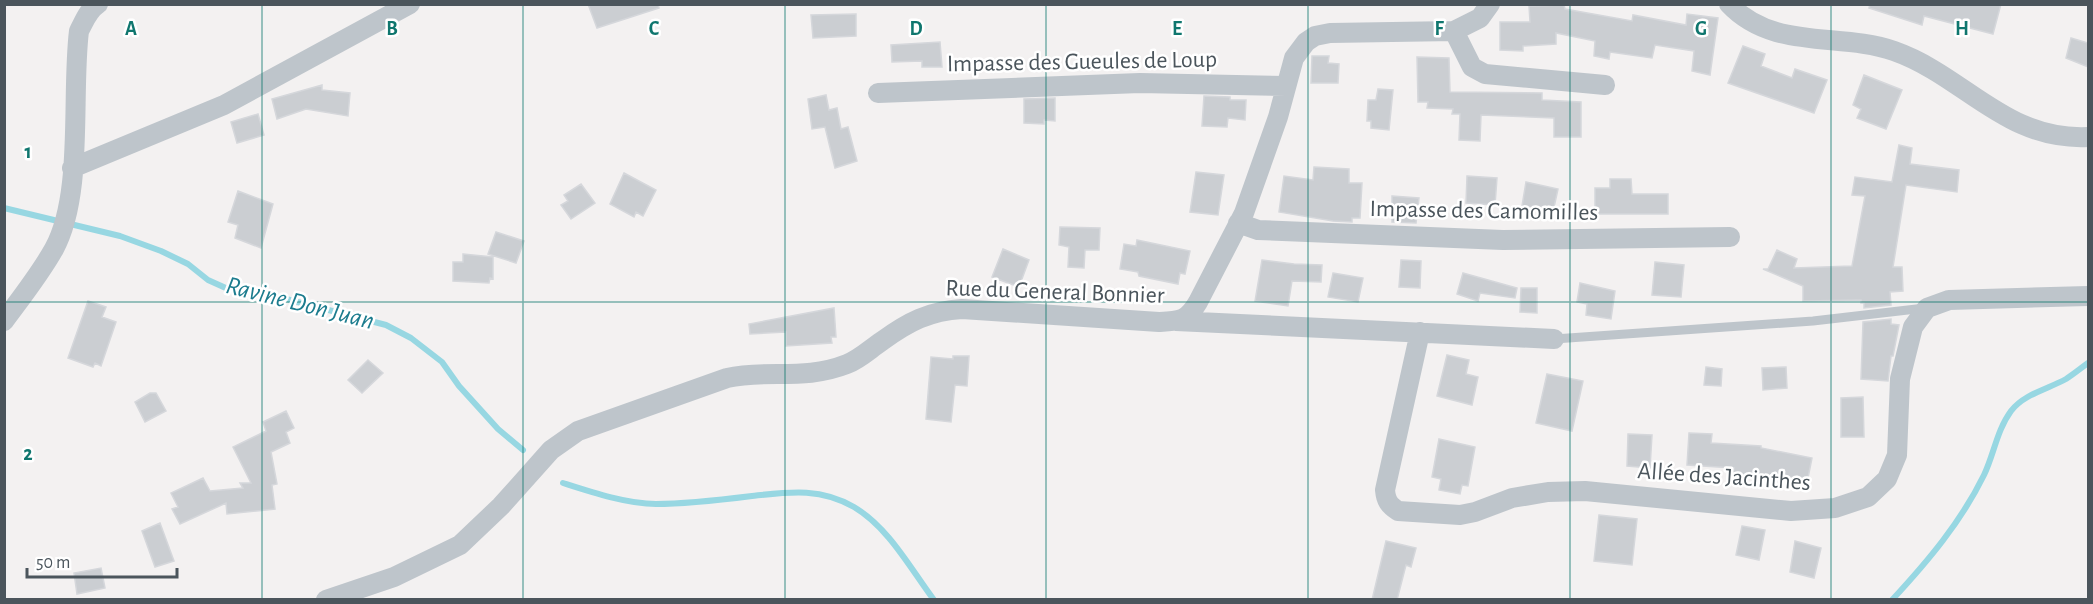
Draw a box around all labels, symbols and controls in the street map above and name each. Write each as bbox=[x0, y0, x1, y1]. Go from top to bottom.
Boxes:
text: A bbox=[125, 19, 137, 39]
text: B bbox=[386, 19, 398, 39]
text: C bbox=[649, 19, 660, 39]
text: D bbox=[909, 19, 923, 39]
text: E bbox=[1172, 19, 1182, 39]
text: F bbox=[1434, 19, 1444, 39]
text: G bbox=[1695, 19, 1707, 39]
text: H bbox=[1955, 19, 1969, 39]
street label: Impasse des Gueules de Loup bbox=[947, 48, 1217, 76]
text: 1 bbox=[24, 142, 32, 162]
street label: Impasse des Camomilles bbox=[1369, 197, 1599, 225]
water label: Ravine Don Juan bbox=[223, 272, 377, 334]
street label: Rue du General Bonnier bbox=[945, 276, 1165, 308]
text: 2 bbox=[23, 444, 33, 464]
street label: Allée des Jacinthes bbox=[1637, 459, 1811, 495]
scale bar bbox=[27, 541, 177, 579]
text: 50 m bbox=[36, 554, 70, 572]

